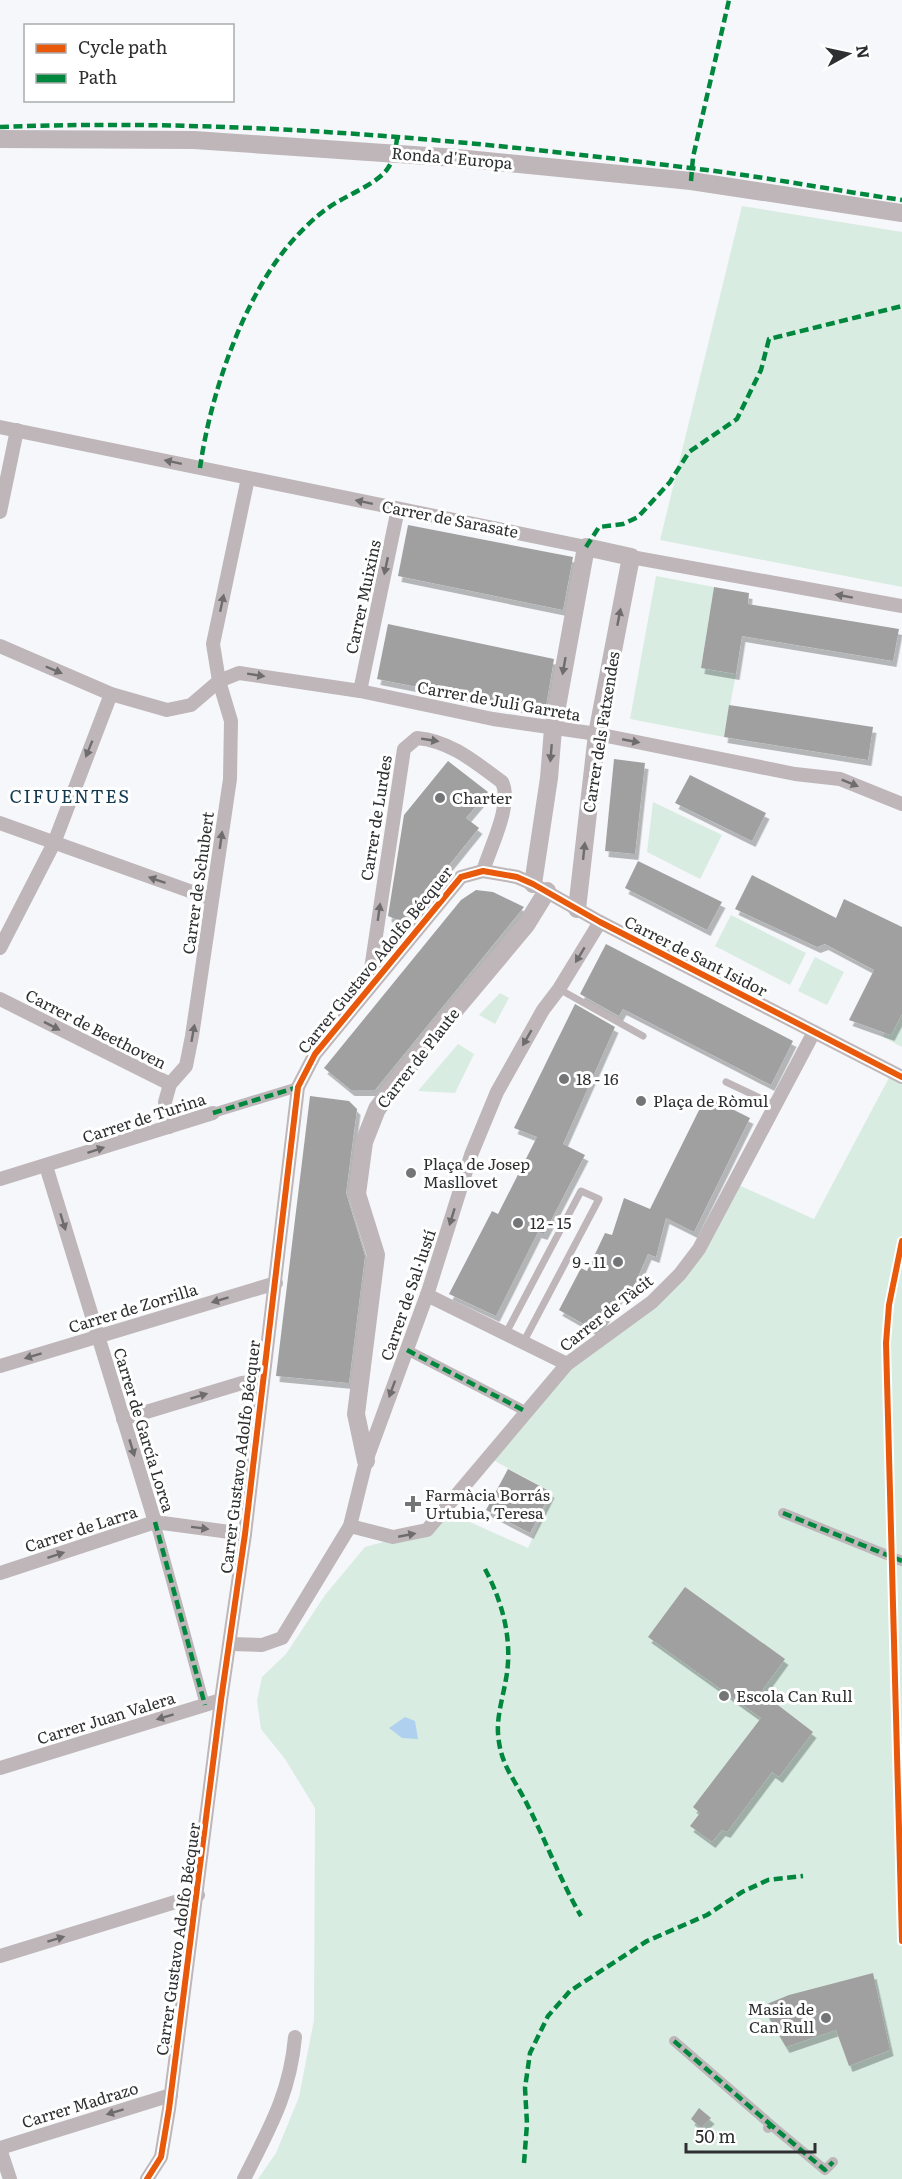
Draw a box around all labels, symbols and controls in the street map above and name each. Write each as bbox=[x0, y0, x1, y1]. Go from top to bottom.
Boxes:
legend bbox=[24, 24, 234, 102]
north arrow bbox=[818, 24, 878, 84]
text: Cycle path bbox=[78, 33, 167, 60]
text: N bbox=[851, 43, 877, 60]
text: Path bbox=[78, 63, 117, 90]
street label: Ronda d'Europa bbox=[391, 140, 514, 174]
one-way arrow bbox=[163, 457, 182, 466]
street label: Carrer de Sarasate bbox=[380, 493, 520, 543]
one-way arrow bbox=[354, 497, 373, 506]
street label: Carrer Muixins bbox=[338, 537, 386, 656]
one-way arrow bbox=[381, 557, 390, 576]
one-way arrow bbox=[835, 591, 854, 600]
one-way arrow bbox=[217, 594, 227, 612]
one-way arrow bbox=[615, 607, 624, 626]
street label: Carrer dels Fatxendes bbox=[575, 650, 625, 814]
one-way arrow bbox=[559, 657, 568, 676]
one-way arrow bbox=[45, 665, 62, 674]
one-way arrow bbox=[247, 671, 266, 680]
street label: Carrer de Juli Garreta bbox=[416, 674, 583, 726]
one-way arrow bbox=[420, 736, 439, 745]
one-way arrow bbox=[622, 737, 641, 746]
one-way arrow bbox=[84, 740, 94, 758]
one-way arrow bbox=[546, 744, 556, 763]
street label: Carrer de Lurdes bbox=[353, 753, 397, 882]
one-way arrow bbox=[841, 779, 859, 788]
district label: CIFUENTES bbox=[9, 782, 131, 809]
place label: Charter bbox=[452, 785, 512, 809]
marker: Charter bbox=[433, 791, 447, 805]
street label: Carrer de Schubert bbox=[175, 809, 219, 956]
one-way arrow bbox=[217, 830, 226, 849]
one-way arrow bbox=[579, 842, 589, 861]
street label: Carrer Gustavo Adolfo Bécquer bbox=[291, 860, 458, 1058]
one-way arrow bbox=[148, 874, 166, 884]
one-way arrow bbox=[374, 903, 383, 922]
street label: Carrer de Sant Isidor bbox=[621, 909, 773, 1002]
one-way arrow bbox=[574, 947, 585, 963]
street label: Carrer de Beethoven bbox=[22, 982, 171, 1074]
street label: Carrer de Plaute bbox=[370, 1002, 464, 1113]
one-way arrow bbox=[44, 1021, 61, 1030]
one-way arrow bbox=[188, 1023, 197, 1042]
one-way arrow bbox=[522, 1030, 533, 1046]
place label: 18 - 16 bbox=[576, 1066, 619, 1090]
marker: 18 - 16 bbox=[557, 1072, 571, 1086]
street label: Carrer de Turina bbox=[79, 1086, 209, 1148]
place label: Plaça de Ròmul bbox=[653, 1088, 768, 1112]
marker: Plaça de Ròmul bbox=[634, 1094, 648, 1108]
one-way arrow bbox=[87, 1145, 105, 1154]
place label: Plaça de Josep Masllovet bbox=[423, 1151, 530, 1193]
marker: Plaça de Josep Masllovet bbox=[404, 1166, 418, 1180]
one-way arrow bbox=[447, 1208, 456, 1226]
place label: 12 - 15 bbox=[530, 1210, 571, 1234]
one-way arrow bbox=[59, 1213, 68, 1231]
marker: 12 - 15 bbox=[511, 1216, 525, 1230]
street label: Carrer de Sal·lustí bbox=[373, 1226, 441, 1364]
place label: 9 - 11 bbox=[573, 1249, 606, 1273]
marker: 9 - 11 bbox=[611, 1255, 625, 1269]
street label: Carrer de Tàcit bbox=[553, 1268, 658, 1356]
street label: Carrer de Zorrilla bbox=[65, 1276, 201, 1338]
one-way arrow bbox=[211, 1296, 229, 1305]
street label: Carrer Gustavo Adolfo Bécquer bbox=[213, 1338, 265, 1575]
street label: Carrer de García Lorca bbox=[108, 1344, 182, 1515]
one-way arrow bbox=[24, 1352, 42, 1361]
one-way arrow bbox=[387, 1380, 397, 1398]
one-way arrow bbox=[190, 1391, 208, 1400]
one-way arrow bbox=[128, 1439, 137, 1457]
place label: Farmàcia Borrás Urtubia, Teresa bbox=[425, 1482, 550, 1524]
marker: Farmàcia Borrás Urtubia, Teresa bbox=[406, 1497, 420, 1511]
street label: Carrer de Larra bbox=[21, 1498, 140, 1558]
one-way arrow bbox=[191, 1523, 210, 1532]
one-way arrow bbox=[397, 1530, 416, 1539]
one-way arrow bbox=[47, 1550, 65, 1559]
place label: Escola Can Rull bbox=[736, 1683, 853, 1707]
street label: Carrer Juan Valera bbox=[34, 1685, 178, 1749]
marker: Escola Can Rull bbox=[717, 1689, 731, 1703]
one-way arrow bbox=[156, 1713, 174, 1722]
street label: Carrer Gustavo Adolfo Bécquer bbox=[149, 1820, 205, 2057]
one-way arrow bbox=[47, 1934, 65, 1943]
place label: Masia de Can Rull bbox=[747, 1996, 814, 2038]
marker: Masia de Can Rull bbox=[819, 2011, 833, 2025]
street label: Carrer Madrazo bbox=[18, 2075, 141, 2133]
one-way arrow bbox=[106, 2108, 124, 2117]
scale bar bbox=[686, 2116, 815, 2154]
text: 50 m bbox=[695, 2122, 736, 2149]

